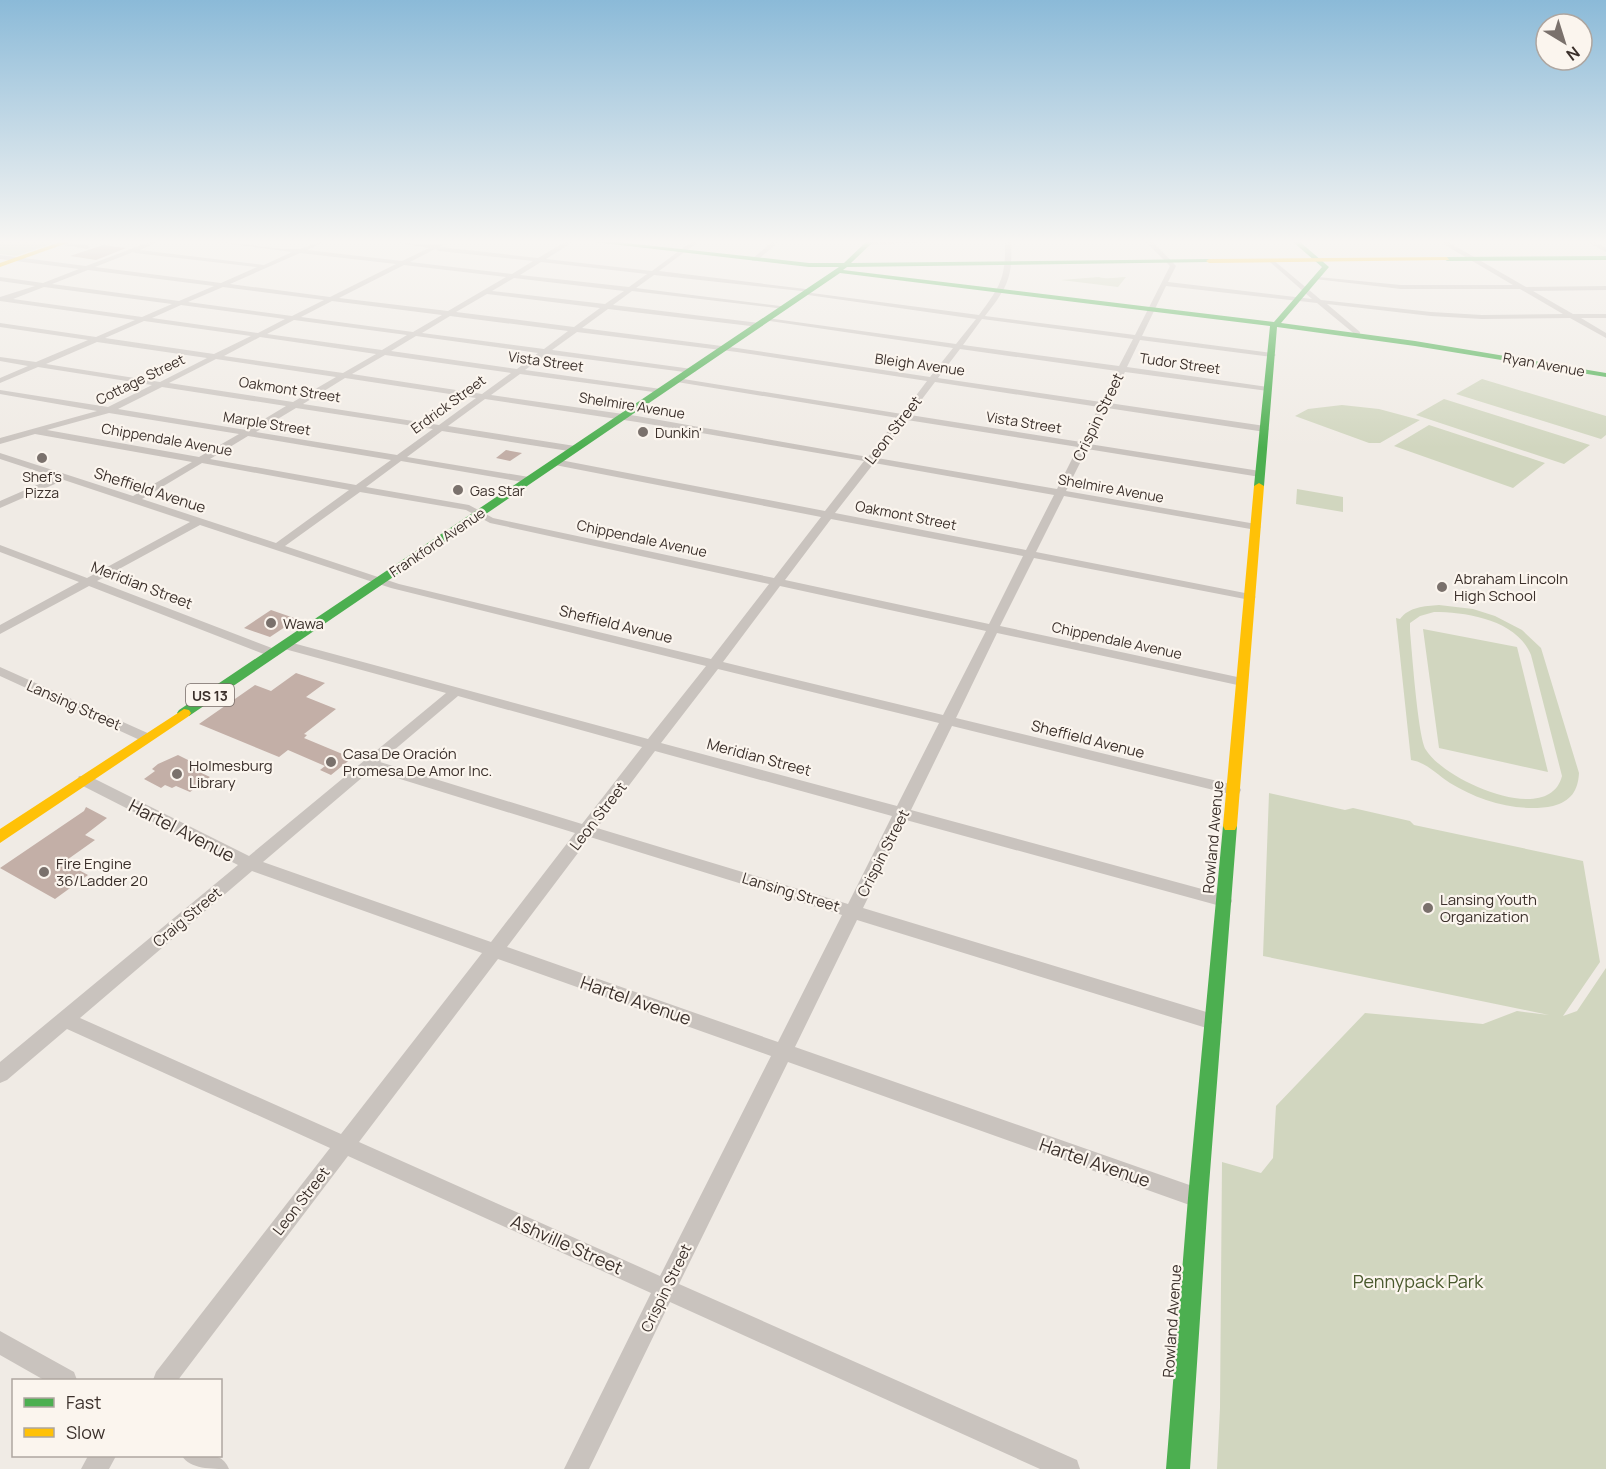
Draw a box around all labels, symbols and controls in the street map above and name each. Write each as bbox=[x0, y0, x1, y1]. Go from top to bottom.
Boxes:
north arrow bbox=[1534, 12, 1594, 72]
text: N bbox=[1562, 42, 1585, 66]
street label: Vista Street bbox=[507, 346, 585, 376]
street label: Ryan Avenue bbox=[1502, 347, 1586, 381]
street label: Bleigh Avenue bbox=[874, 348, 966, 380]
street label: Tudor Street bbox=[1138, 348, 1222, 378]
street label: Cottage Street bbox=[92, 349, 188, 409]
street label: Crispin Street bbox=[1068, 369, 1128, 465]
street label: Erdrick Street bbox=[407, 370, 490, 438]
street label: Oakmont Street bbox=[238, 372, 343, 406]
street label: Shelmire Avenue bbox=[577, 387, 687, 423]
street label: Leon Street bbox=[860, 392, 926, 468]
street label: Marple Street bbox=[222, 407, 312, 439]
street label: Vista Street bbox=[985, 407, 1063, 437]
street label: Chippendale Avenue bbox=[100, 418, 234, 460]
place label: Dunkin' bbox=[655, 423, 702, 442]
marker: Dunkin' bbox=[636, 425, 650, 439]
marker: Shef's Pizza bbox=[35, 451, 49, 465]
street label: Sheffield Avenue bbox=[92, 462, 209, 518]
place label: Shef's Pizza bbox=[22, 467, 62, 502]
street label: Shelmire Avenue bbox=[1056, 469, 1166, 507]
place label: Gas Star bbox=[470, 481, 525, 500]
marker: Gas Star bbox=[451, 483, 465, 497]
street label: Oakmont Street bbox=[854, 496, 959, 534]
street label: Frankford Avenue bbox=[385, 503, 489, 581]
street label: Chippendale Avenue bbox=[575, 515, 709, 561]
street label: Meridian Street bbox=[88, 556, 196, 614]
place label: Abraham Lincoln High School bbox=[1454, 568, 1568, 606]
marker: Abraham Lincoln High School bbox=[1435, 580, 1449, 594]
street label: Sheffield Avenue bbox=[557, 600, 675, 648]
place label: Wawa bbox=[283, 613, 324, 634]
marker: Wawa bbox=[264, 616, 278, 630]
street label: Chippendale Avenue bbox=[1050, 617, 1184, 663]
street label: Lansing Street bbox=[24, 675, 124, 735]
road number: US 13 bbox=[186, 684, 234, 706]
street label: Sheffield Avenue bbox=[1029, 715, 1147, 763]
street label: Meridian Street bbox=[705, 733, 813, 781]
place label: Casa De Oración Promesa De Amor Inc. bbox=[343, 743, 492, 781]
place label: Holmesburg Library bbox=[189, 755, 273, 793]
marker: Casa De Oración Promesa De Amor Inc. bbox=[324, 755, 338, 769]
marker: Holmesburg Library bbox=[170, 767, 184, 781]
street label: Leon Street bbox=[565, 778, 631, 854]
street label: Rowland Avenue bbox=[1198, 779, 1228, 894]
street label: Hartel Avenue bbox=[125, 793, 239, 867]
street label: Crispin Street bbox=[852, 806, 914, 900]
place label: Fire Engine 36/Ladder 20 bbox=[56, 853, 148, 891]
marker: Fire Engine 36/Ladder 20 bbox=[37, 865, 51, 879]
street label: Lansing Street bbox=[740, 867, 842, 917]
street label: Craig Street bbox=[148, 882, 226, 952]
place label: Lansing Youth Organization bbox=[1440, 889, 1537, 927]
marker: Lansing Youth Organization bbox=[1421, 901, 1435, 915]
street label: Hartel Avenue bbox=[577, 970, 695, 1030]
street label: Hartel Avenue bbox=[1036, 1132, 1154, 1192]
street label: Leon Street bbox=[268, 1163, 334, 1239]
street label: Ashville Street bbox=[507, 1209, 627, 1279]
street label: Crispin Street bbox=[636, 1240, 696, 1336]
street label: Rowland Avenue bbox=[1158, 1263, 1186, 1378]
park label: Pennypack Park bbox=[1353, 1269, 1484, 1293]
legend bbox=[12, 1379, 222, 1457]
text: Fast bbox=[66, 1390, 101, 1414]
text: Slow bbox=[66, 1420, 106, 1444]

